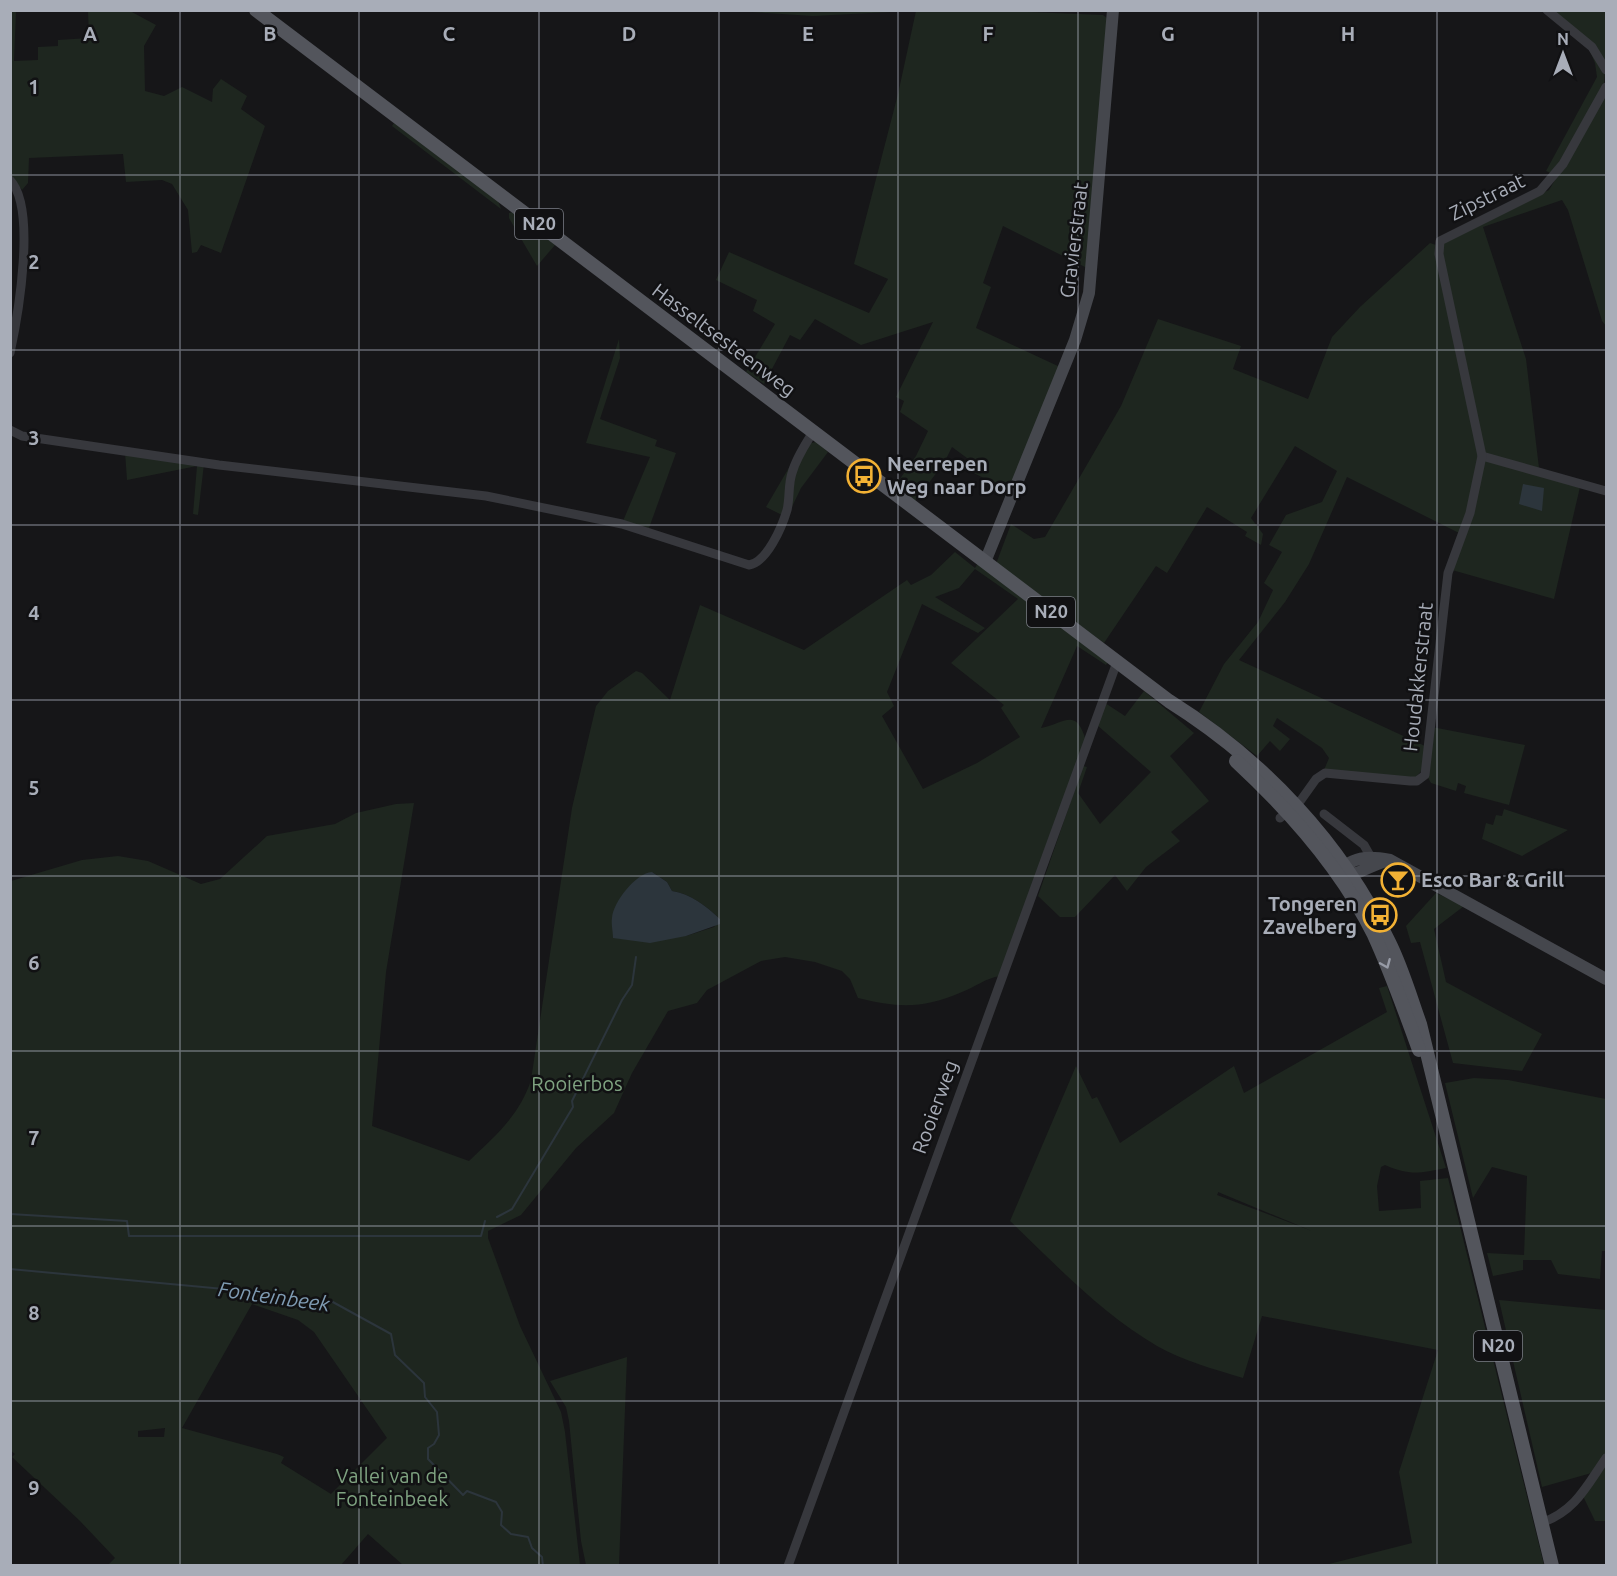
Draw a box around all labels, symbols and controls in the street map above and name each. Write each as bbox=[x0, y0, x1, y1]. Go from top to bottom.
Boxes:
text: A bbox=[83, 22, 97, 45]
text: B bbox=[263, 22, 277, 45]
text: C bbox=[443, 22, 456, 45]
text: D bbox=[622, 22, 636, 45]
text: E bbox=[802, 22, 814, 45]
text: F bbox=[982, 22, 994, 45]
text: G bbox=[1161, 22, 1175, 45]
text: H bbox=[1341, 22, 1355, 45]
north arrow bbox=[1533, 24, 1593, 84]
text: N bbox=[1557, 30, 1569, 48]
text: 1 bbox=[28, 75, 40, 98]
street label: Zipstraat bbox=[1446, 168, 1528, 225]
street label: Gravierstraat bbox=[1055, 180, 1092, 299]
road number: N20 bbox=[515, 209, 563, 239]
text: 2 bbox=[28, 250, 40, 273]
street label: Hasseltsesteenweg bbox=[648, 278, 800, 401]
text: 3 bbox=[28, 426, 40, 449]
place label: Neerrepen Weg naar Dorp bbox=[887, 452, 1027, 498]
bus stop icon: Neerrepen Weg naar Dorp bbox=[846, 458, 882, 494]
road number: N20 bbox=[1027, 597, 1075, 627]
text: 4 bbox=[28, 601, 40, 624]
street label: Houdakkerstraat bbox=[1398, 601, 1437, 753]
text: 5 bbox=[28, 776, 40, 799]
bar icon: Esco Bar & Grill bbox=[1380, 862, 1416, 898]
place label: Esco Bar & Grill bbox=[1421, 868, 1564, 891]
place label: Tongeren Zavelberg bbox=[1263, 892, 1357, 938]
bus stop icon: Tongeren Zavelberg bbox=[1362, 897, 1398, 933]
text: 6 bbox=[28, 951, 40, 974]
one-way arrow bbox=[1379, 958, 1391, 969]
street label: Rooierweg bbox=[907, 1057, 962, 1157]
park label: Rooierbos bbox=[531, 1072, 623, 1095]
text: 7 bbox=[28, 1126, 40, 1149]
water label: Fonteinbeek bbox=[217, 1276, 332, 1316]
text: 8 bbox=[28, 1301, 40, 1324]
road number: N20 bbox=[1474, 1331, 1522, 1361]
park label: Vallei van de Fonteinbeek bbox=[336, 1464, 448, 1510]
text: 9 bbox=[28, 1476, 40, 1499]

